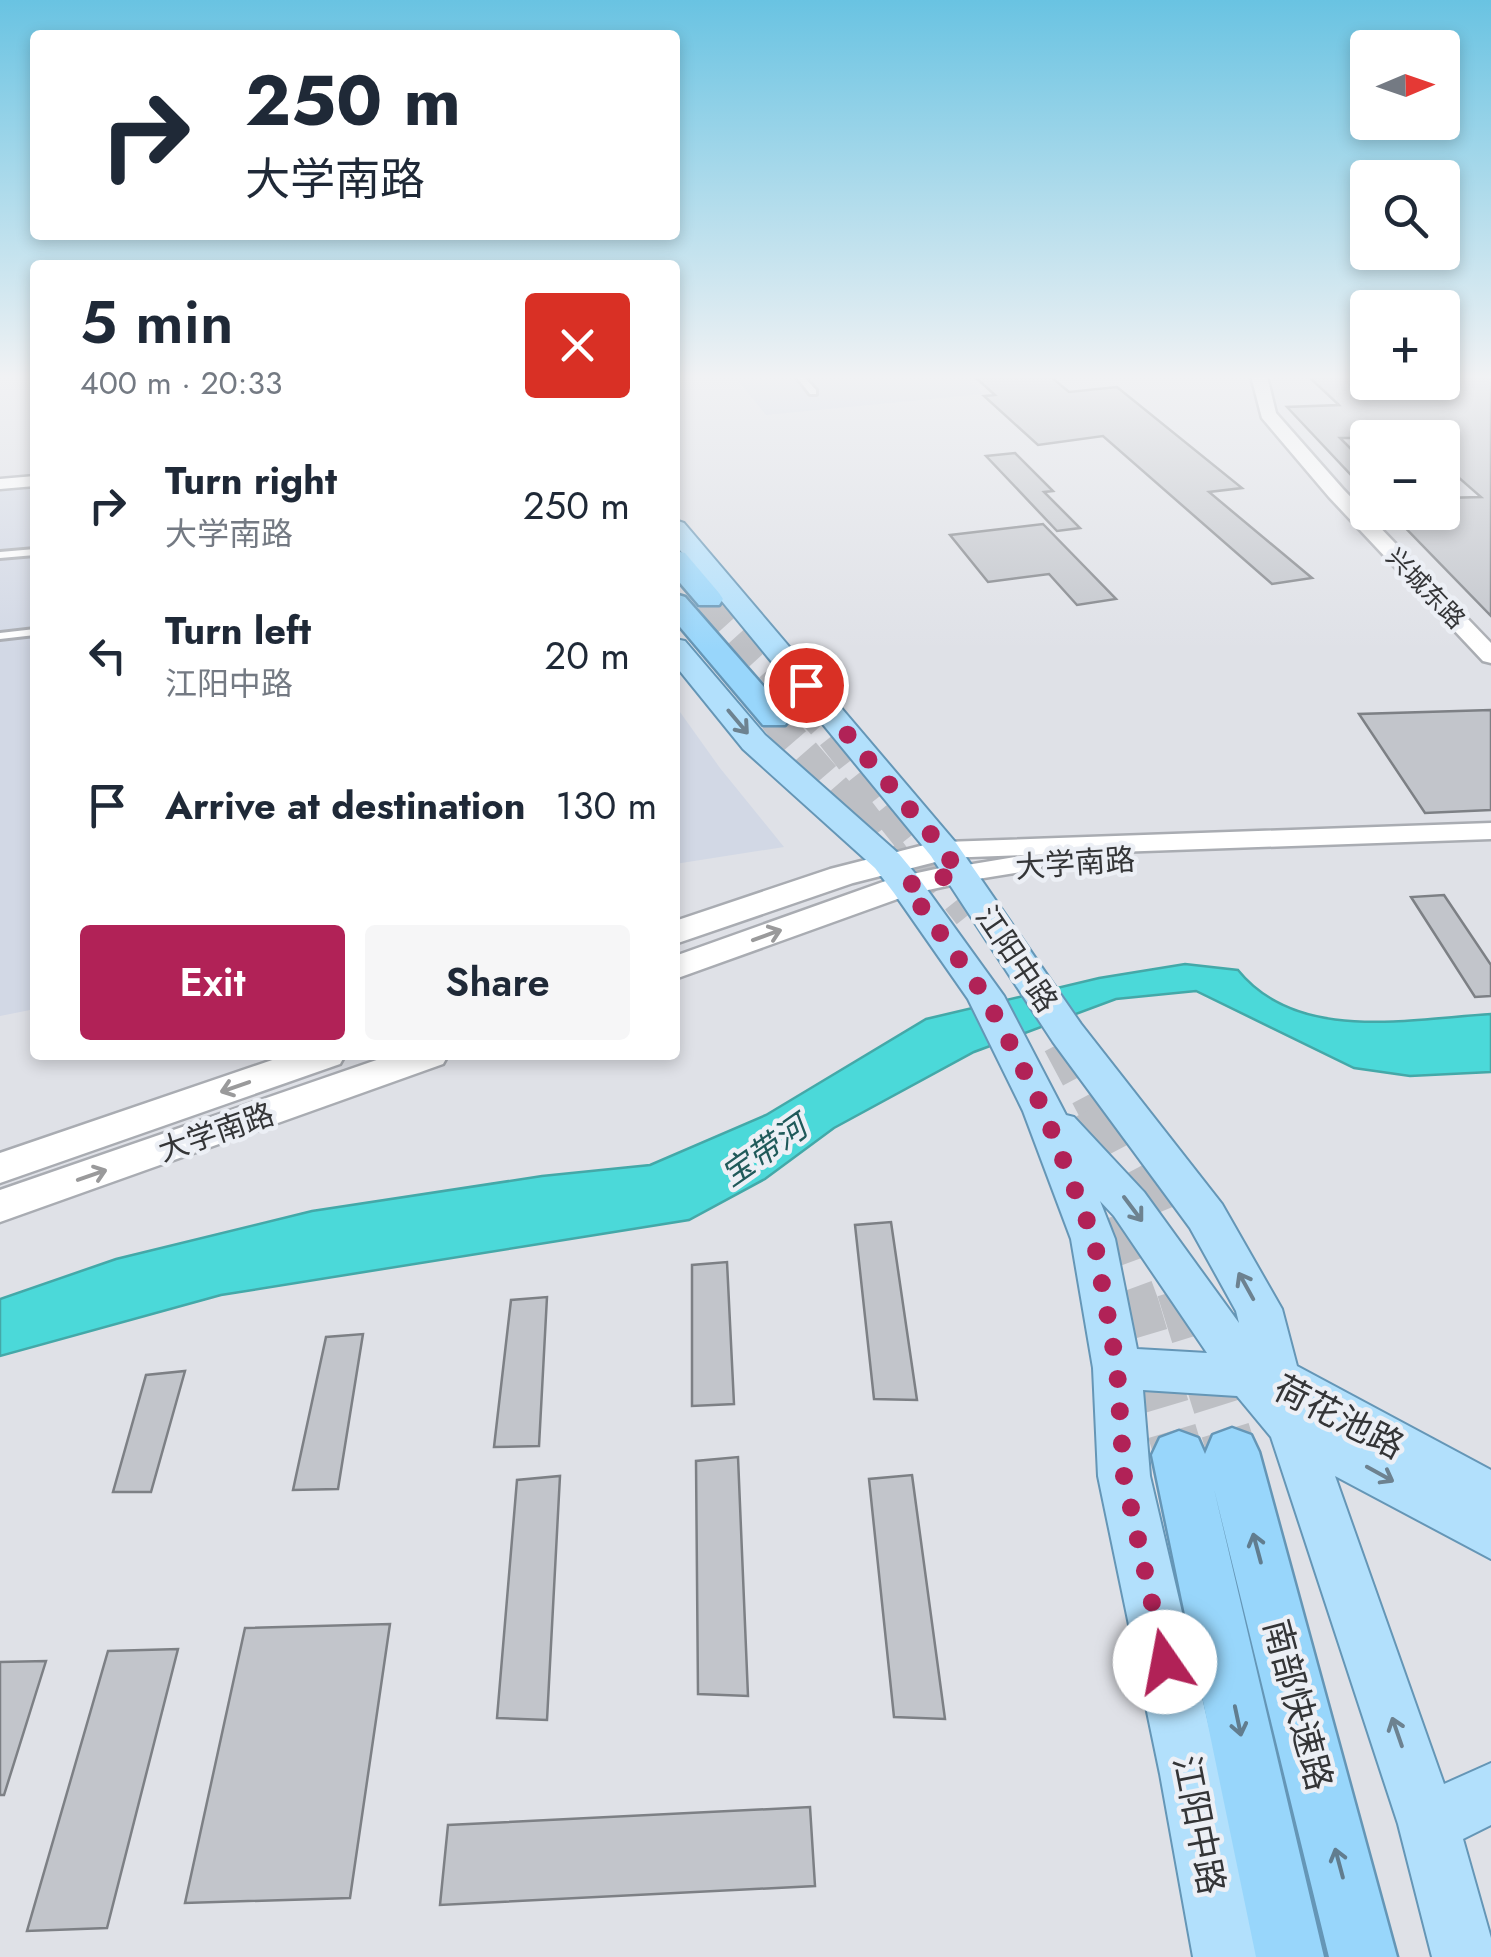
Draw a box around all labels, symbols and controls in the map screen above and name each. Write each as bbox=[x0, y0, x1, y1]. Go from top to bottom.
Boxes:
north arrow bbox=[1350, 30, 1460, 140]
map controls bbox=[1350, 30, 1460, 530]
text: 250 m bbox=[245, 50, 461, 151]
icon: right bbox=[80, 70, 210, 200]
text: 大学南路 bbox=[245, 147, 425, 212]
button: search bbox=[1350, 160, 1460, 270]
text: 5 min bbox=[80, 279, 233, 366]
button: + bbox=[1350, 290, 1460, 400]
button: close bbox=[525, 293, 630, 398]
text: 400 m · 20:33 bbox=[80, 360, 282, 406]
button: − bbox=[1350, 420, 1460, 530]
text: Turn right bbox=[165, 453, 337, 508]
icon: right bbox=[80, 478, 135, 533]
text: 250 m bbox=[523, 478, 630, 533]
text: 大学南路 bbox=[165, 511, 293, 557]
street label: 兴城东路 bbox=[1378, 540, 1474, 636]
text: Turn left bbox=[165, 603, 311, 658]
icon: left bbox=[80, 628, 135, 683]
text: 20 m bbox=[545, 628, 630, 683]
pin bbox=[764, 643, 849, 728]
icon: arrive bbox=[779, 658, 834, 713]
text: 江阳中路 bbox=[165, 661, 293, 707]
one-way arrow bbox=[726, 708, 748, 734]
icon: arrive bbox=[80, 778, 135, 833]
text: Arrive at destination bbox=[165, 778, 526, 833]
text: 130 m bbox=[556, 778, 657, 833]
street label: 大学南路 bbox=[1014, 837, 1136, 889]
street label: 江阳中路 bbox=[966, 897, 1068, 1021]
button: Exit bbox=[80, 925, 345, 1040]
button: Share bbox=[365, 925, 630, 1040]
one-way arrow bbox=[750, 925, 781, 943]
one-way arrow bbox=[220, 1080, 252, 1098]
street label: 大学南路 bbox=[152, 1092, 280, 1172]
water label: 宝带河 bbox=[711, 1101, 821, 1197]
one-way arrow bbox=[76, 1165, 107, 1183]
one-way arrow bbox=[1121, 1196, 1143, 1222]
one-way arrow bbox=[1235, 1272, 1255, 1301]
street label: 荷花池路 bbox=[1265, 1363, 1413, 1471]
one-way arrow bbox=[1364, 1465, 1394, 1485]
one-way arrow bbox=[1246, 1533, 1265, 1564]
position arrow bbox=[1113, 1610, 1217, 1714]
street label: 南部快速路 bbox=[1251, 1614, 1345, 1796]
one-way arrow bbox=[1230, 1704, 1248, 1736]
one-way arrow bbox=[1386, 1716, 1404, 1748]
street label: 江阳中路 bbox=[1161, 1752, 1237, 1898]
one-way arrow bbox=[1328, 1848, 1347, 1879]

